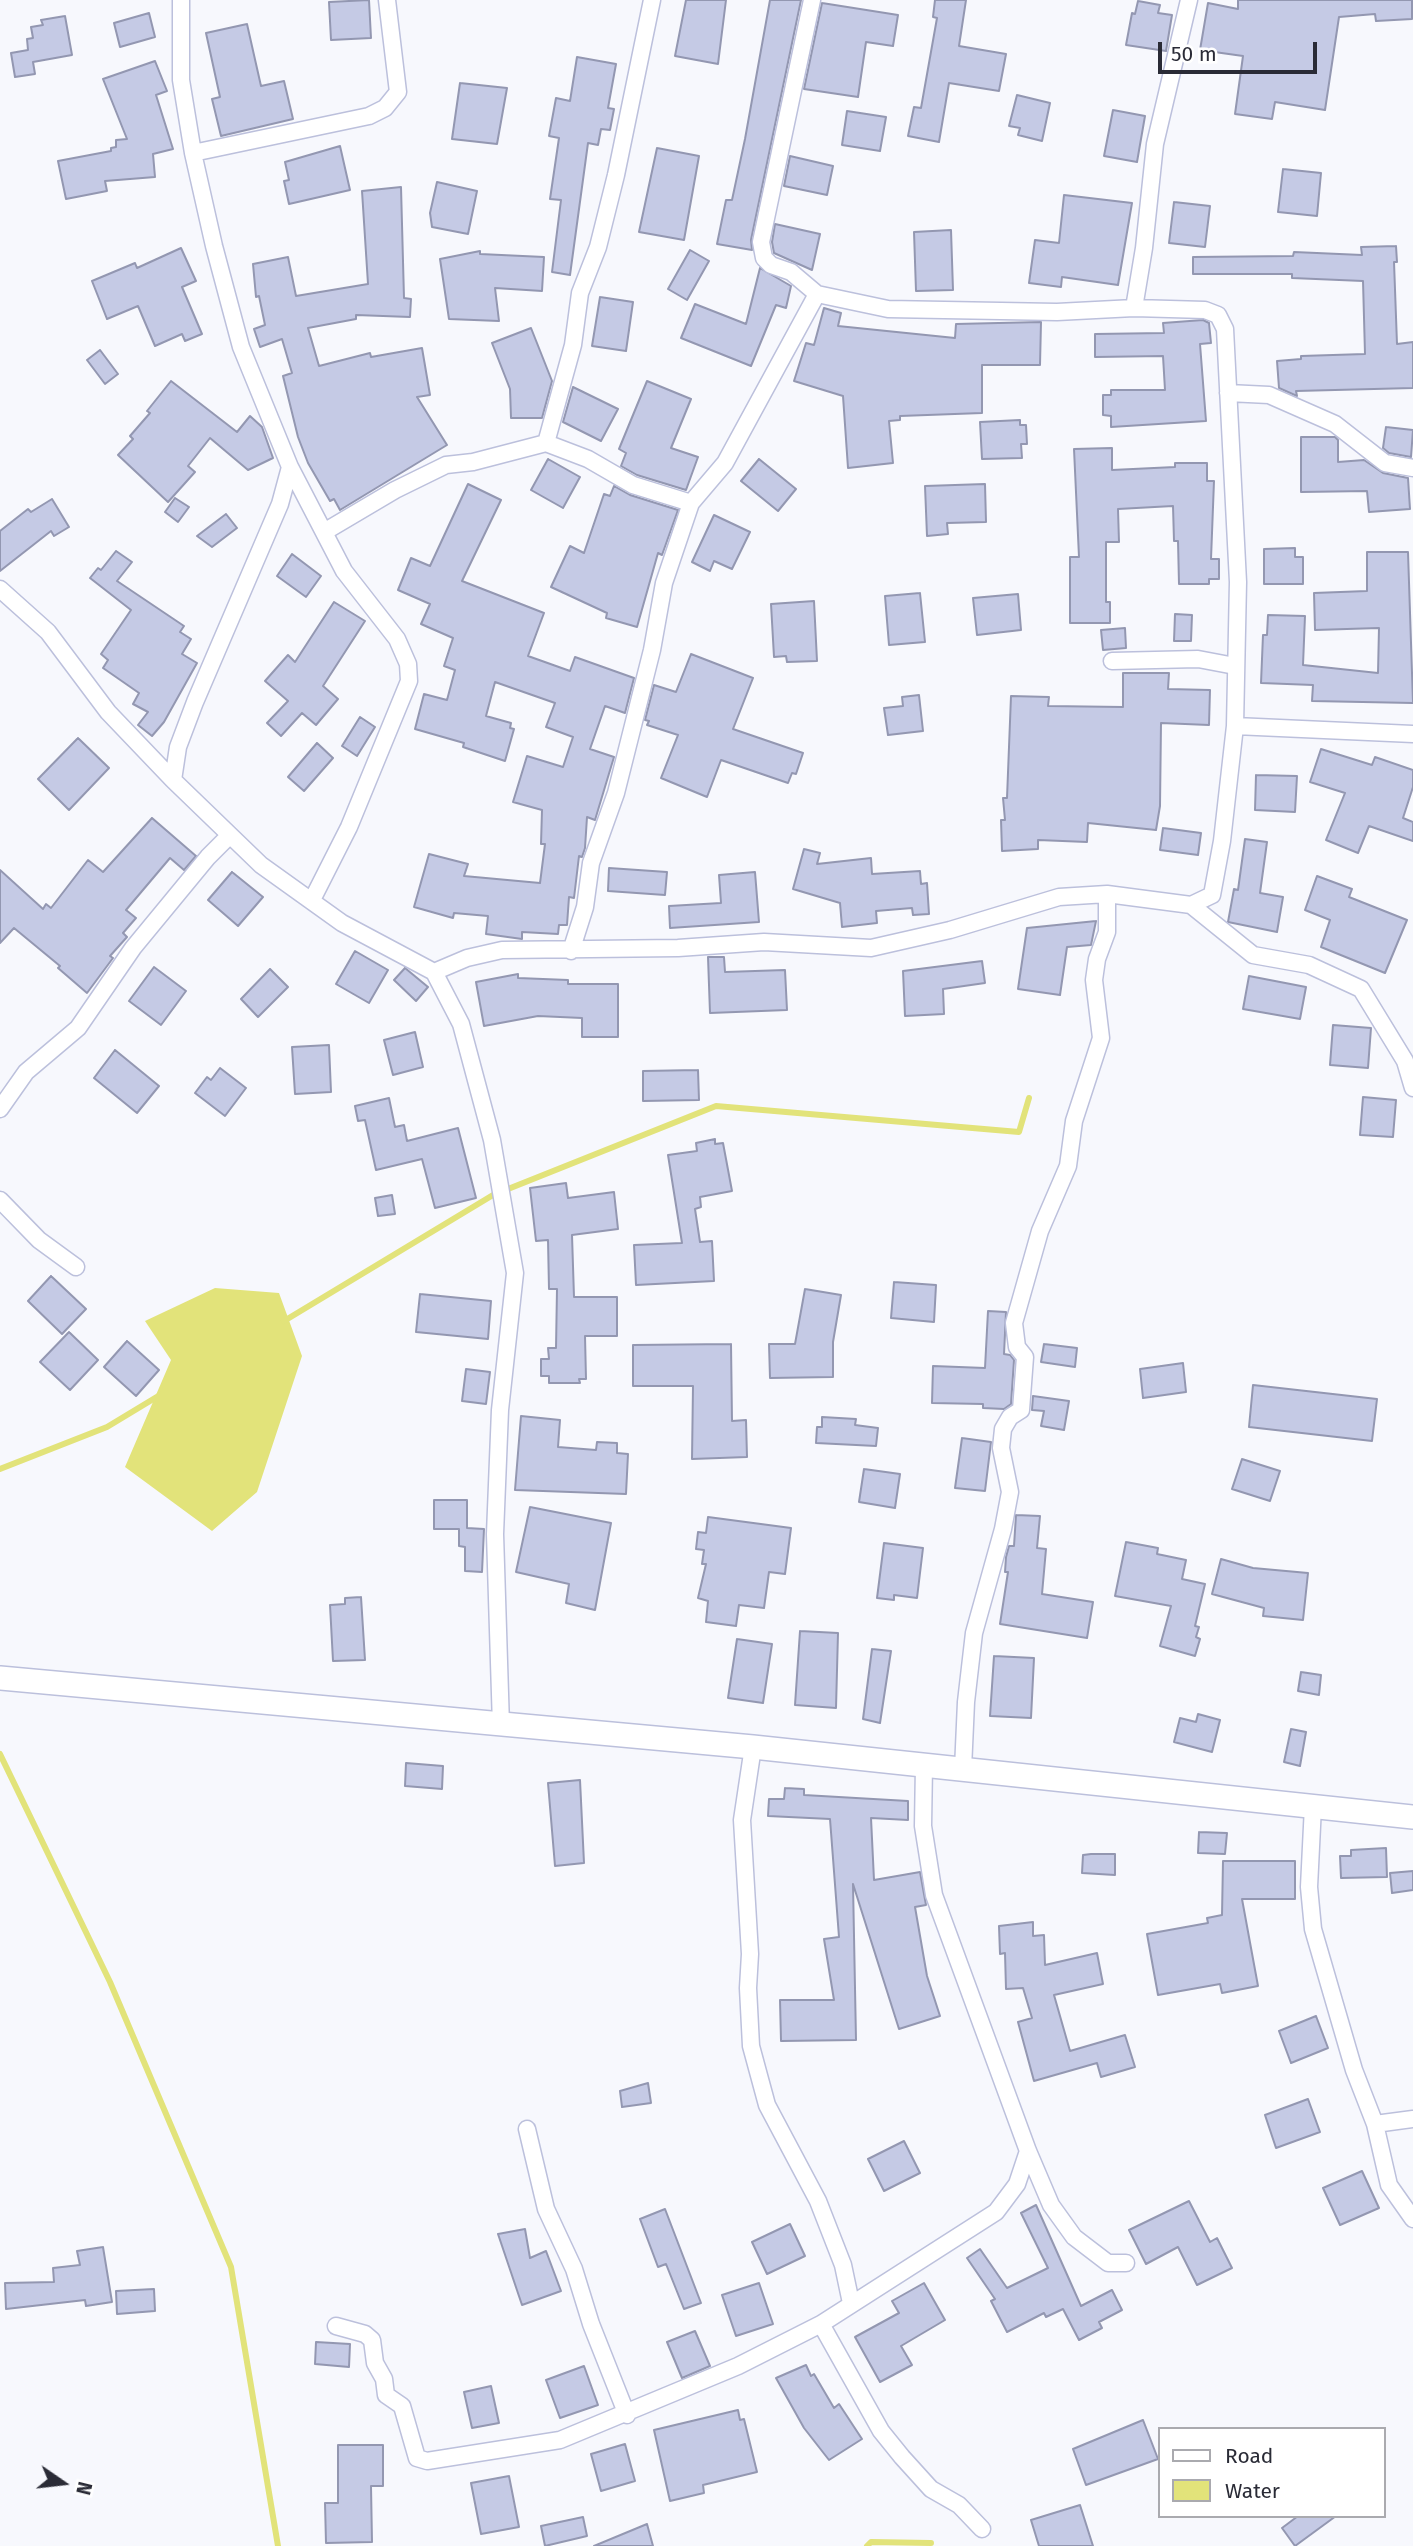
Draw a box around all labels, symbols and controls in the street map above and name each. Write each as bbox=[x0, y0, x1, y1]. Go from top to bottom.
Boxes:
scale bar bbox=[1161, 28, 1320, 72]
text: 50 m bbox=[1171, 41, 1217, 67]
legend bbox=[1158, 2427, 1385, 2518]
text: Road bbox=[1225, 2443, 1273, 2469]
north arrow bbox=[28, 2448, 98, 2518]
text: Water bbox=[1225, 2478, 1280, 2504]
text: N bbox=[71, 2479, 97, 2497]

